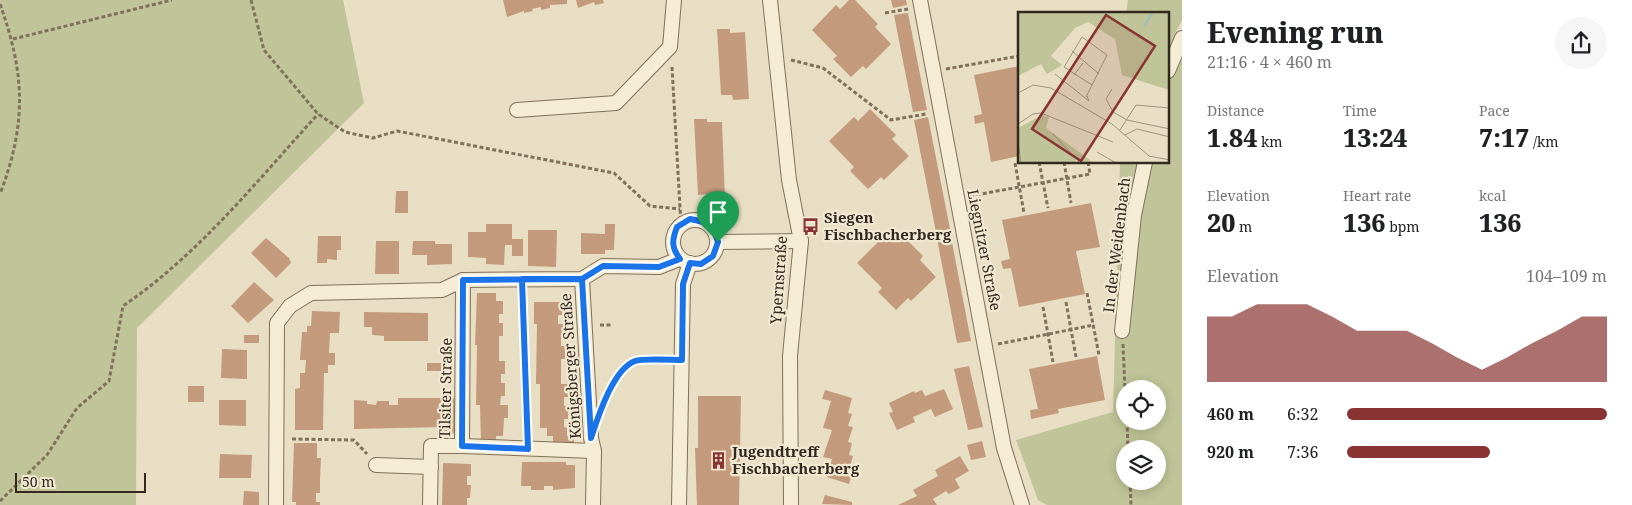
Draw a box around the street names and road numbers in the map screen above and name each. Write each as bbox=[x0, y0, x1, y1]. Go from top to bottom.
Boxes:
street label: In der Weidenbach bbox=[1098, 176, 1134, 314]
street label: Liegnitzer Straße bbox=[963, 188, 1007, 312]
street label: Ypernstraße bbox=[765, 235, 791, 326]
street label: Königsberger Straße bbox=[555, 293, 585, 440]
street label: Tilsiter Straße bbox=[434, 337, 456, 439]

